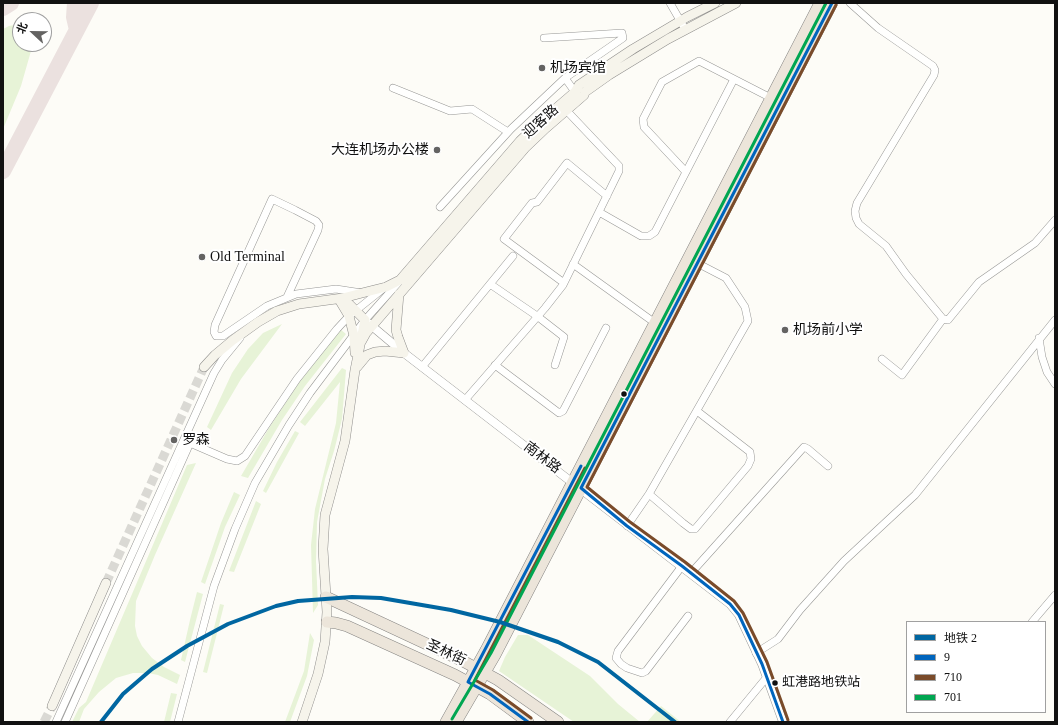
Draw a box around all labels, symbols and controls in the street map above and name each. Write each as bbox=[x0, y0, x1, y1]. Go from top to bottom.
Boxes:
north arrow bbox=[12, 12, 52, 52]
text: 北 bbox=[14, 21, 29, 35]
place label: 机场宾馆 bbox=[550, 60, 606, 76]
marker: 机场宾馆 bbox=[537, 63, 547, 73]
street label: 迎客路 bbox=[520, 102, 562, 142]
place label: 大连机场办公楼 bbox=[331, 142, 429, 158]
marker: 大连机场办公楼 bbox=[432, 145, 442, 155]
place label: Old Terminal bbox=[210, 249, 285, 265]
marker: Old Terminal bbox=[197, 252, 207, 262]
place label: 机场前小学 bbox=[793, 322, 863, 338]
marker: 机场前小学 bbox=[780, 325, 790, 335]
unlabelled marker bbox=[619, 389, 629, 399]
place label: 罗森 bbox=[182, 432, 210, 448]
marker: 罗森 bbox=[169, 435, 179, 445]
street label: 南林路 bbox=[520, 439, 564, 477]
legend bbox=[906, 621, 1046, 713]
text: 地铁 2 bbox=[944, 631, 977, 645]
street label: 圣林街 bbox=[423, 637, 469, 669]
text: 9 bbox=[944, 650, 950, 664]
text: 710 bbox=[944, 670, 962, 684]
place label: 虹港路地铁站 bbox=[782, 675, 860, 691]
marker: 虹港路地铁站 bbox=[770, 678, 780, 688]
text: 701 bbox=[944, 690, 962, 704]

